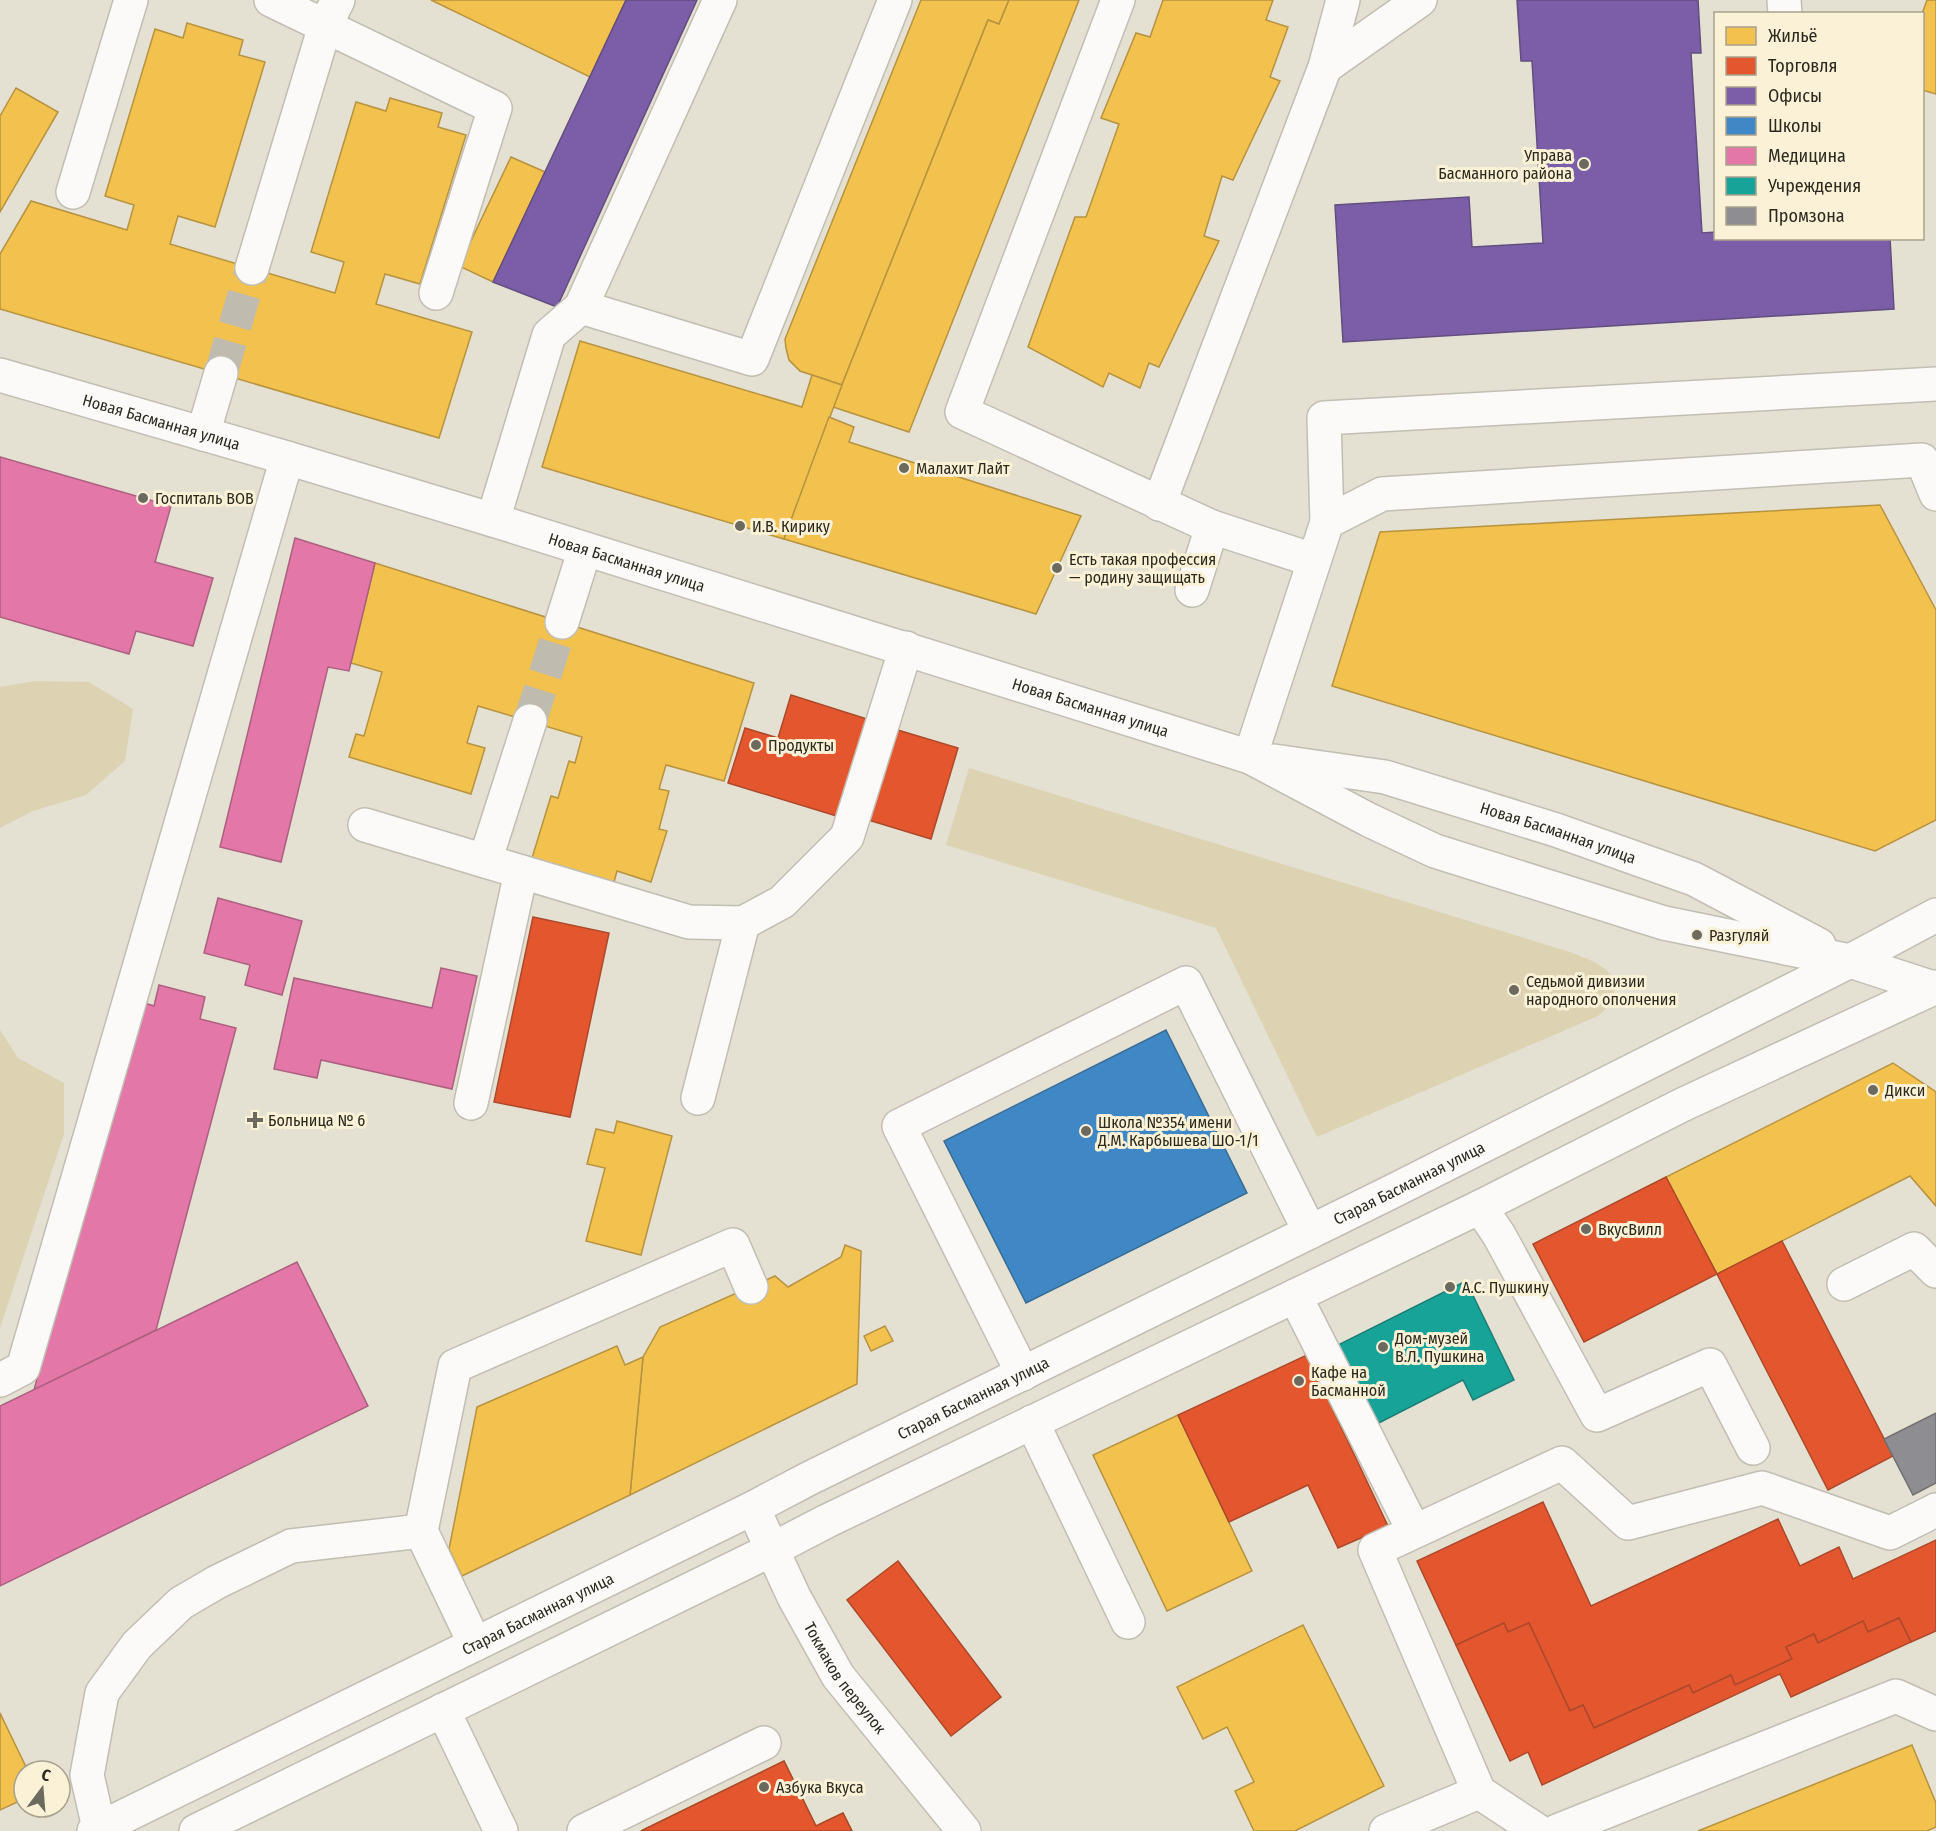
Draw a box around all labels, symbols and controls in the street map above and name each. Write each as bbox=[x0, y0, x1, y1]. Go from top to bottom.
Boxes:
legend bbox=[1714, 12, 1924, 240]
text: Жильё bbox=[1768, 25, 1818, 47]
text: Торговля bbox=[1768, 55, 1837, 77]
text: Офисы bbox=[1768, 85, 1822, 107]
text: Школы bbox=[1768, 115, 1822, 137]
text: Медицина bbox=[1768, 145, 1846, 167]
place label: Управа Басманного района bbox=[1438, 146, 1572, 183]
marker: Управа Басманного района bbox=[1577, 157, 1591, 171]
text: Учреждения bbox=[1767, 175, 1861, 197]
text: Промзона bbox=[1768, 205, 1845, 227]
street label: Новая Басманная улица bbox=[80, 390, 242, 453]
place label: Малахит Лайт bbox=[916, 459, 1010, 478]
marker: Малахит Лайт bbox=[897, 461, 911, 475]
place label: Госпиталь ВОВ bbox=[155, 489, 254, 508]
marker: Госпиталь ВОВ bbox=[136, 491, 150, 505]
place label: И.В. Кирику bbox=[752, 517, 831, 536]
marker: И.В. Кирику bbox=[733, 519, 747, 533]
street label: Новая Басманная улица bbox=[546, 528, 707, 595]
place label: Есть такая профессия — родину защищать bbox=[1069, 550, 1216, 587]
marker: Есть такая профессия — родину защищать bbox=[1050, 561, 1064, 575]
street label: Новая Басманная улица bbox=[1010, 674, 1171, 741]
place label: Продукты bbox=[768, 736, 834, 755]
marker: Продукты bbox=[749, 738, 763, 752]
street label: Новая Басманная улица bbox=[1478, 798, 1639, 867]
place label: Разгуляй bbox=[1709, 926, 1769, 945]
marker: Разгуляй bbox=[1690, 928, 1704, 942]
place label: Седьмой дивизии народного ополчения bbox=[1526, 972, 1676, 1009]
marker: Седьмой дивизии народного ополчения bbox=[1507, 983, 1521, 997]
place label: Дикси bbox=[1884, 1081, 1925, 1100]
marker: Дикси bbox=[1866, 1083, 1880, 1097]
marker: Больница № 6 bbox=[246, 1111, 264, 1129]
place label: Больница № 6 bbox=[268, 1111, 365, 1130]
place label: Школа №354 имени Д.М. Карбышева ШО-1/1 bbox=[1097, 1113, 1258, 1150]
marker: Школа №354 имени Д.М. Карбышева ШО-1/1 bbox=[1079, 1124, 1093, 1138]
street label: Старая Басманная улица bbox=[1330, 1137, 1488, 1228]
place label: ВкусВилл bbox=[1598, 1220, 1662, 1239]
marker: ВкусВилл bbox=[1579, 1222, 1593, 1236]
place label: А.С. Пушкину bbox=[1462, 1278, 1550, 1297]
marker: А.С. Пушкину bbox=[1443, 1280, 1457, 1294]
place label: Дом-музей В.Л. Пушкина bbox=[1394, 1329, 1485, 1366]
marker: Дом-музей В.Л. Пушкина bbox=[1376, 1340, 1390, 1354]
street label: Старая Басманная улица bbox=[894, 1352, 1052, 1443]
place label: Кафе на Басманной bbox=[1311, 1363, 1386, 1400]
marker: Кафе на Басманной bbox=[1292, 1374, 1306, 1388]
street label: Старая Басманная улица bbox=[459, 1568, 617, 1659]
street label: Токмаков переулок bbox=[800, 1619, 891, 1738]
north arrow bbox=[12, 1759, 72, 1819]
text: С bbox=[39, 1765, 53, 1786]
place label: Азбука Вкуса bbox=[776, 1778, 864, 1797]
marker: Азбука Вкуса bbox=[757, 1780, 771, 1794]

